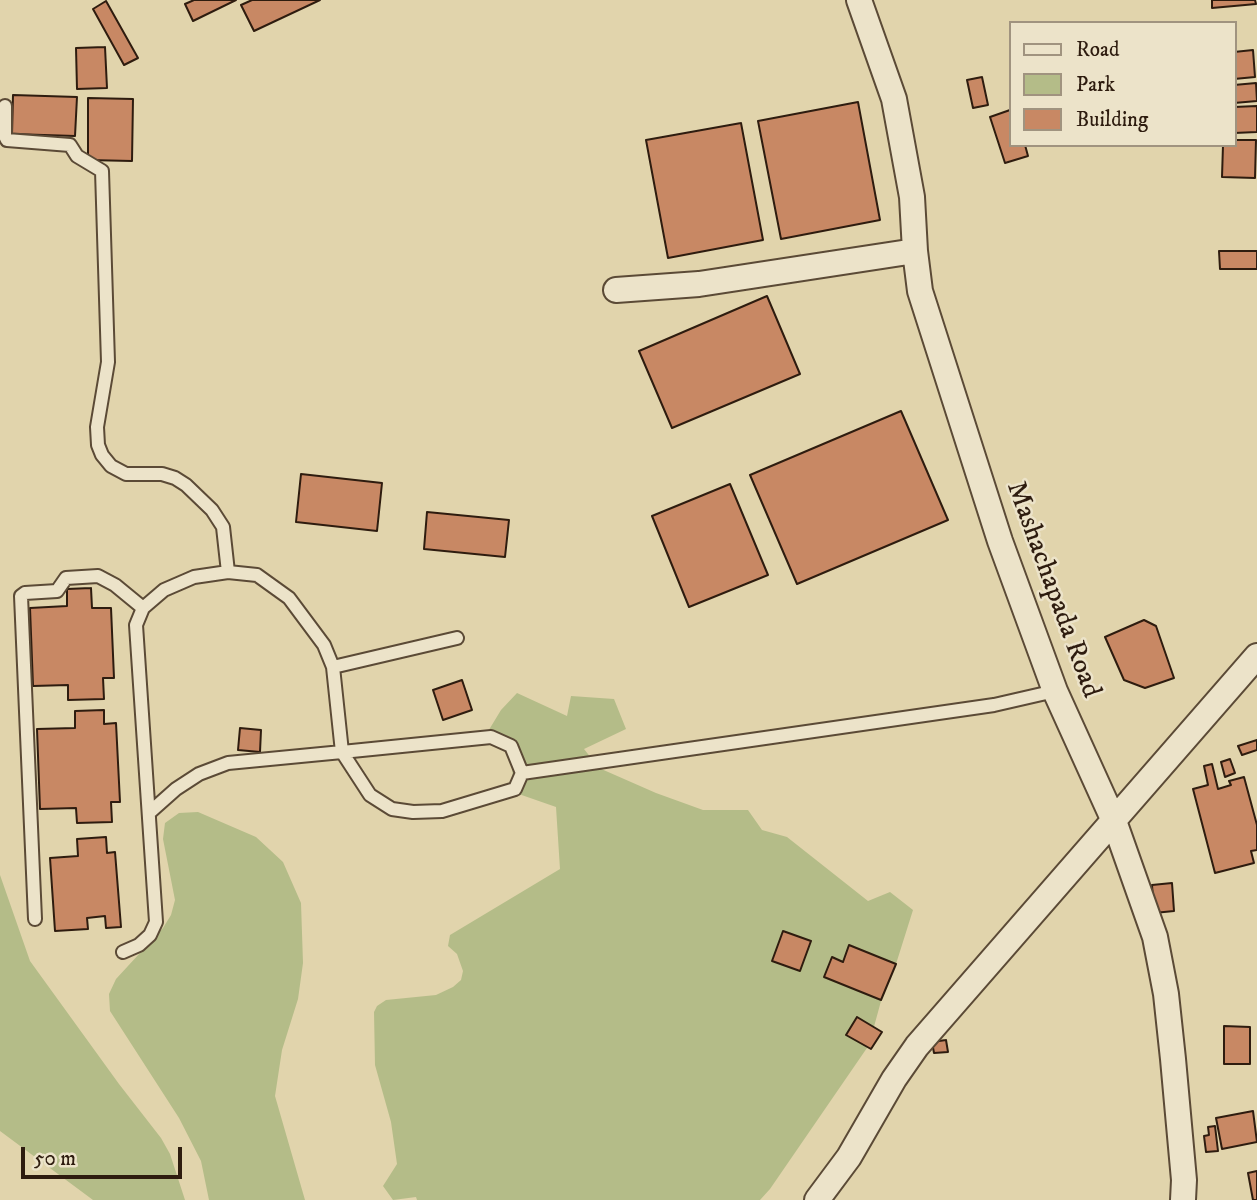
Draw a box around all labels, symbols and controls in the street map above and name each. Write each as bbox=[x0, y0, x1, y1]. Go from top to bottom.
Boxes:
legend bbox=[1009, 21, 1236, 147]
text: Road bbox=[1076, 37, 1120, 63]
text: Park bbox=[1076, 72, 1115, 98]
text: Building bbox=[1076, 107, 1148, 133]
street label: Mashachapada Road bbox=[997, 477, 1107, 703]
scale bar bbox=[24, 1134, 186, 1178]
text: 50 m bbox=[34, 1146, 76, 1172]

